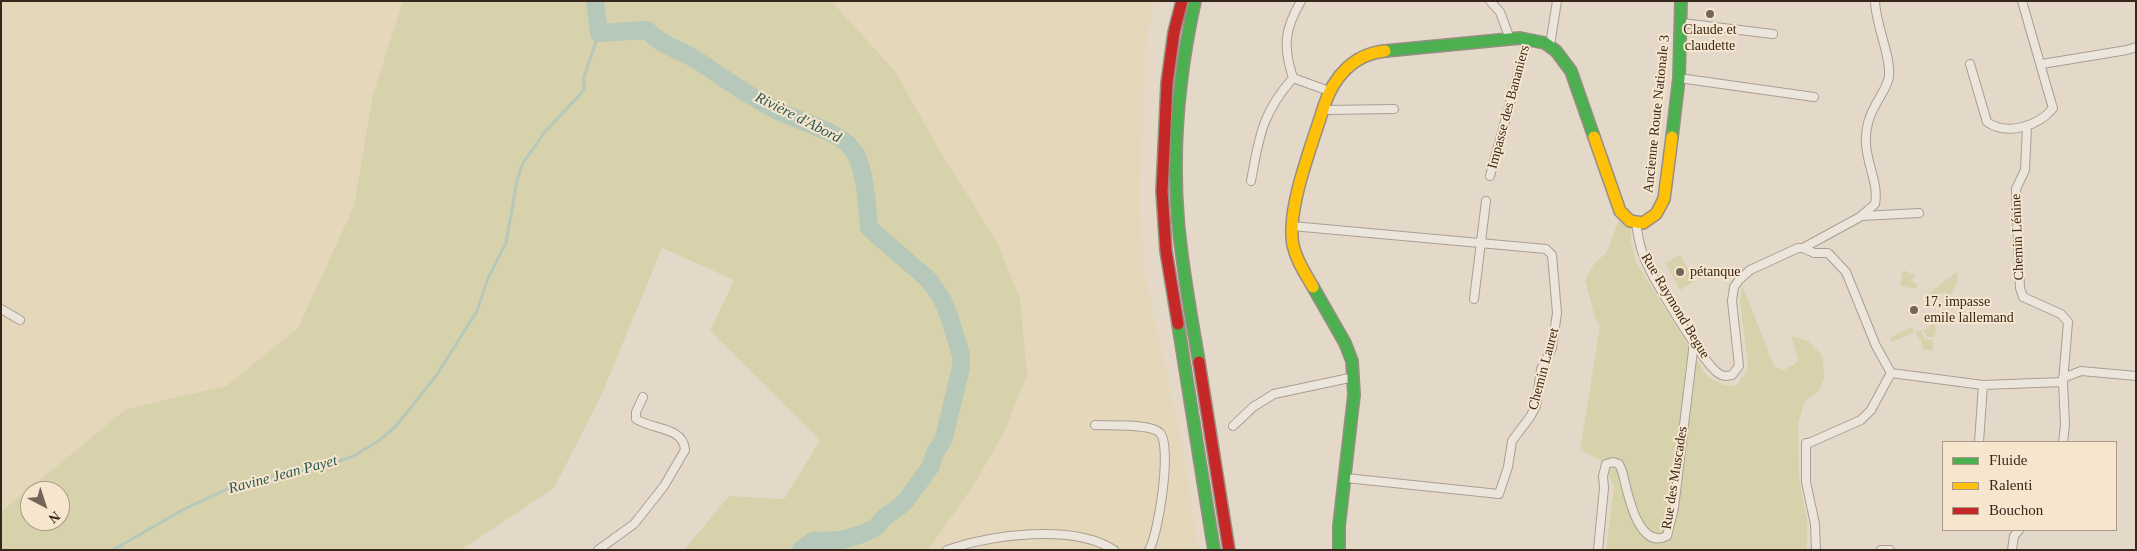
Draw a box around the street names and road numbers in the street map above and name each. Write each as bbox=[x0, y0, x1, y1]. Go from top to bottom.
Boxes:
street label: Ancienne Route Nationale 3 bbox=[1640, 34, 1674, 194]
street label: Impasse des Bananiers bbox=[1484, 43, 1534, 171]
street label: Chemin Lénine bbox=[2008, 193, 2028, 281]
street label: Rue Raymond Begue bbox=[1637, 250, 1713, 362]
street label: Chemin Lauret bbox=[1525, 326, 1563, 412]
street label: Rue des Muscades bbox=[1659, 425, 1691, 531]

